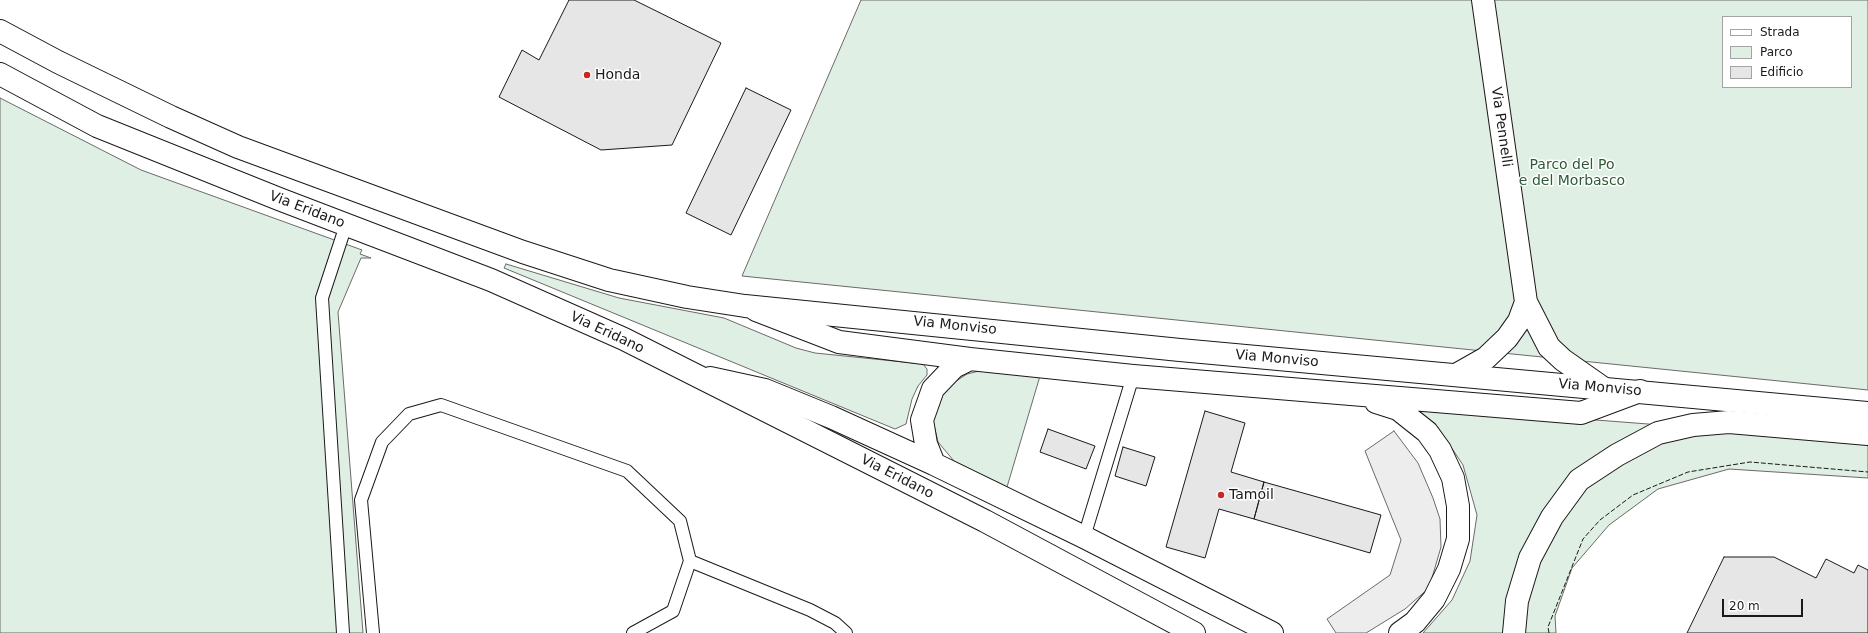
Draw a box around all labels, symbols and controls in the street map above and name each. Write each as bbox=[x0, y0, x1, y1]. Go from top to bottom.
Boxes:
legend bbox=[1722, 16, 1852, 88]
text: Strada bbox=[1760, 25, 1800, 39]
text: Parco bbox=[1760, 45, 1793, 59]
text: Edificio bbox=[1760, 65, 1803, 79]
place label: Honda bbox=[595, 67, 640, 83]
marker: Honda bbox=[582, 70, 592, 80]
street label: Via Pennelli bbox=[1487, 86, 1515, 168]
park label: Parco del Po e del Morbasco bbox=[1519, 157, 1625, 190]
street label: Via Eridano bbox=[267, 188, 347, 232]
street label: Via Eridano bbox=[567, 309, 647, 357]
street label: Via Monviso bbox=[912, 313, 998, 339]
street label: Via Monviso bbox=[1235, 347, 1319, 371]
street label: Via Monviso bbox=[1558, 376, 1642, 400]
street label: Via Eridano bbox=[858, 451, 936, 503]
place label: Tamoil bbox=[1229, 487, 1274, 503]
marker: Tamoil bbox=[1216, 490, 1226, 500]
scale bar bbox=[1724, 591, 1805, 617]
text: 20 m bbox=[1729, 599, 1760, 613]

